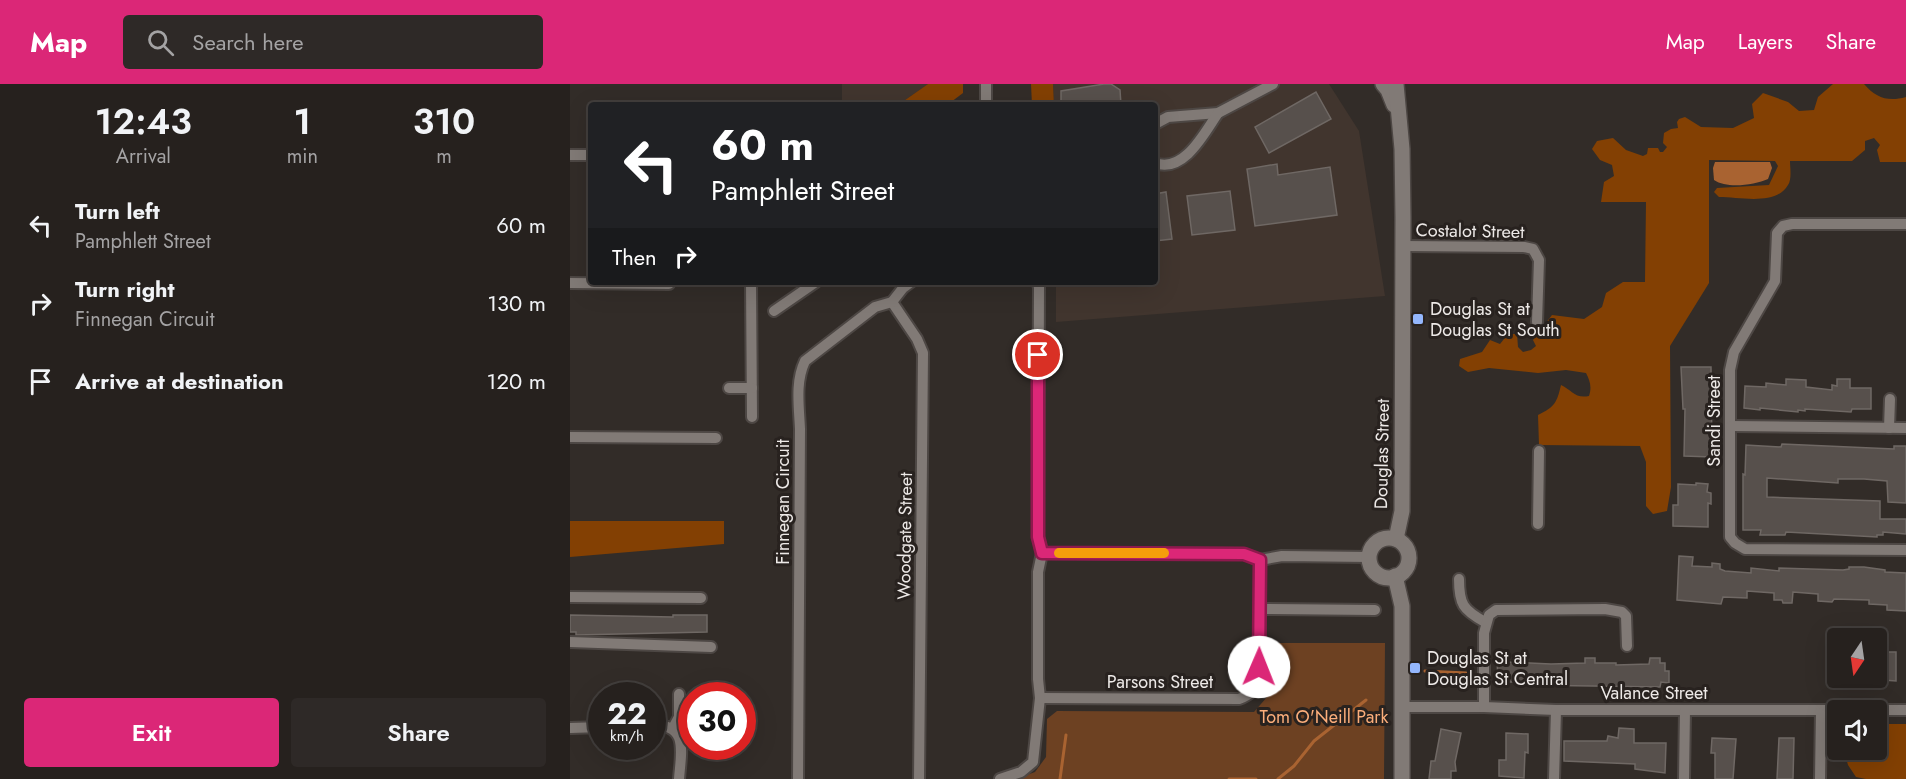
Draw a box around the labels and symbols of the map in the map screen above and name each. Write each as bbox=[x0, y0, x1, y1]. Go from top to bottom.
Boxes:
street label: Costalot Street bbox=[1415, 217, 1525, 245]
place label: Douglas St at Douglas St South bbox=[1430, 296, 1560, 343]
marker: Douglas St at Douglas St South bbox=[1411, 312, 1425, 326]
pin bbox=[1012, 329, 1063, 380]
street label: Sandi Street bbox=[1701, 375, 1727, 467]
street label: Douglas Street bbox=[1368, 398, 1396, 509]
street label: Finnegan Circuit bbox=[770, 439, 796, 565]
street label: Woodgate Street bbox=[891, 472, 919, 600]
north arrow bbox=[1827, 628, 1887, 688]
position arrow bbox=[1227, 635, 1291, 699]
place label: Douglas St at Douglas St Central bbox=[1427, 645, 1568, 692]
marker: Douglas St at Douglas St Central bbox=[1408, 661, 1422, 675]
street label: Parsons Street bbox=[1107, 669, 1214, 695]
street label: Valance Street bbox=[1600, 680, 1708, 706]
speed limit sign: 30 bbox=[678, 682, 756, 760]
park label: Tom O'Neill Park bbox=[1260, 704, 1389, 730]

